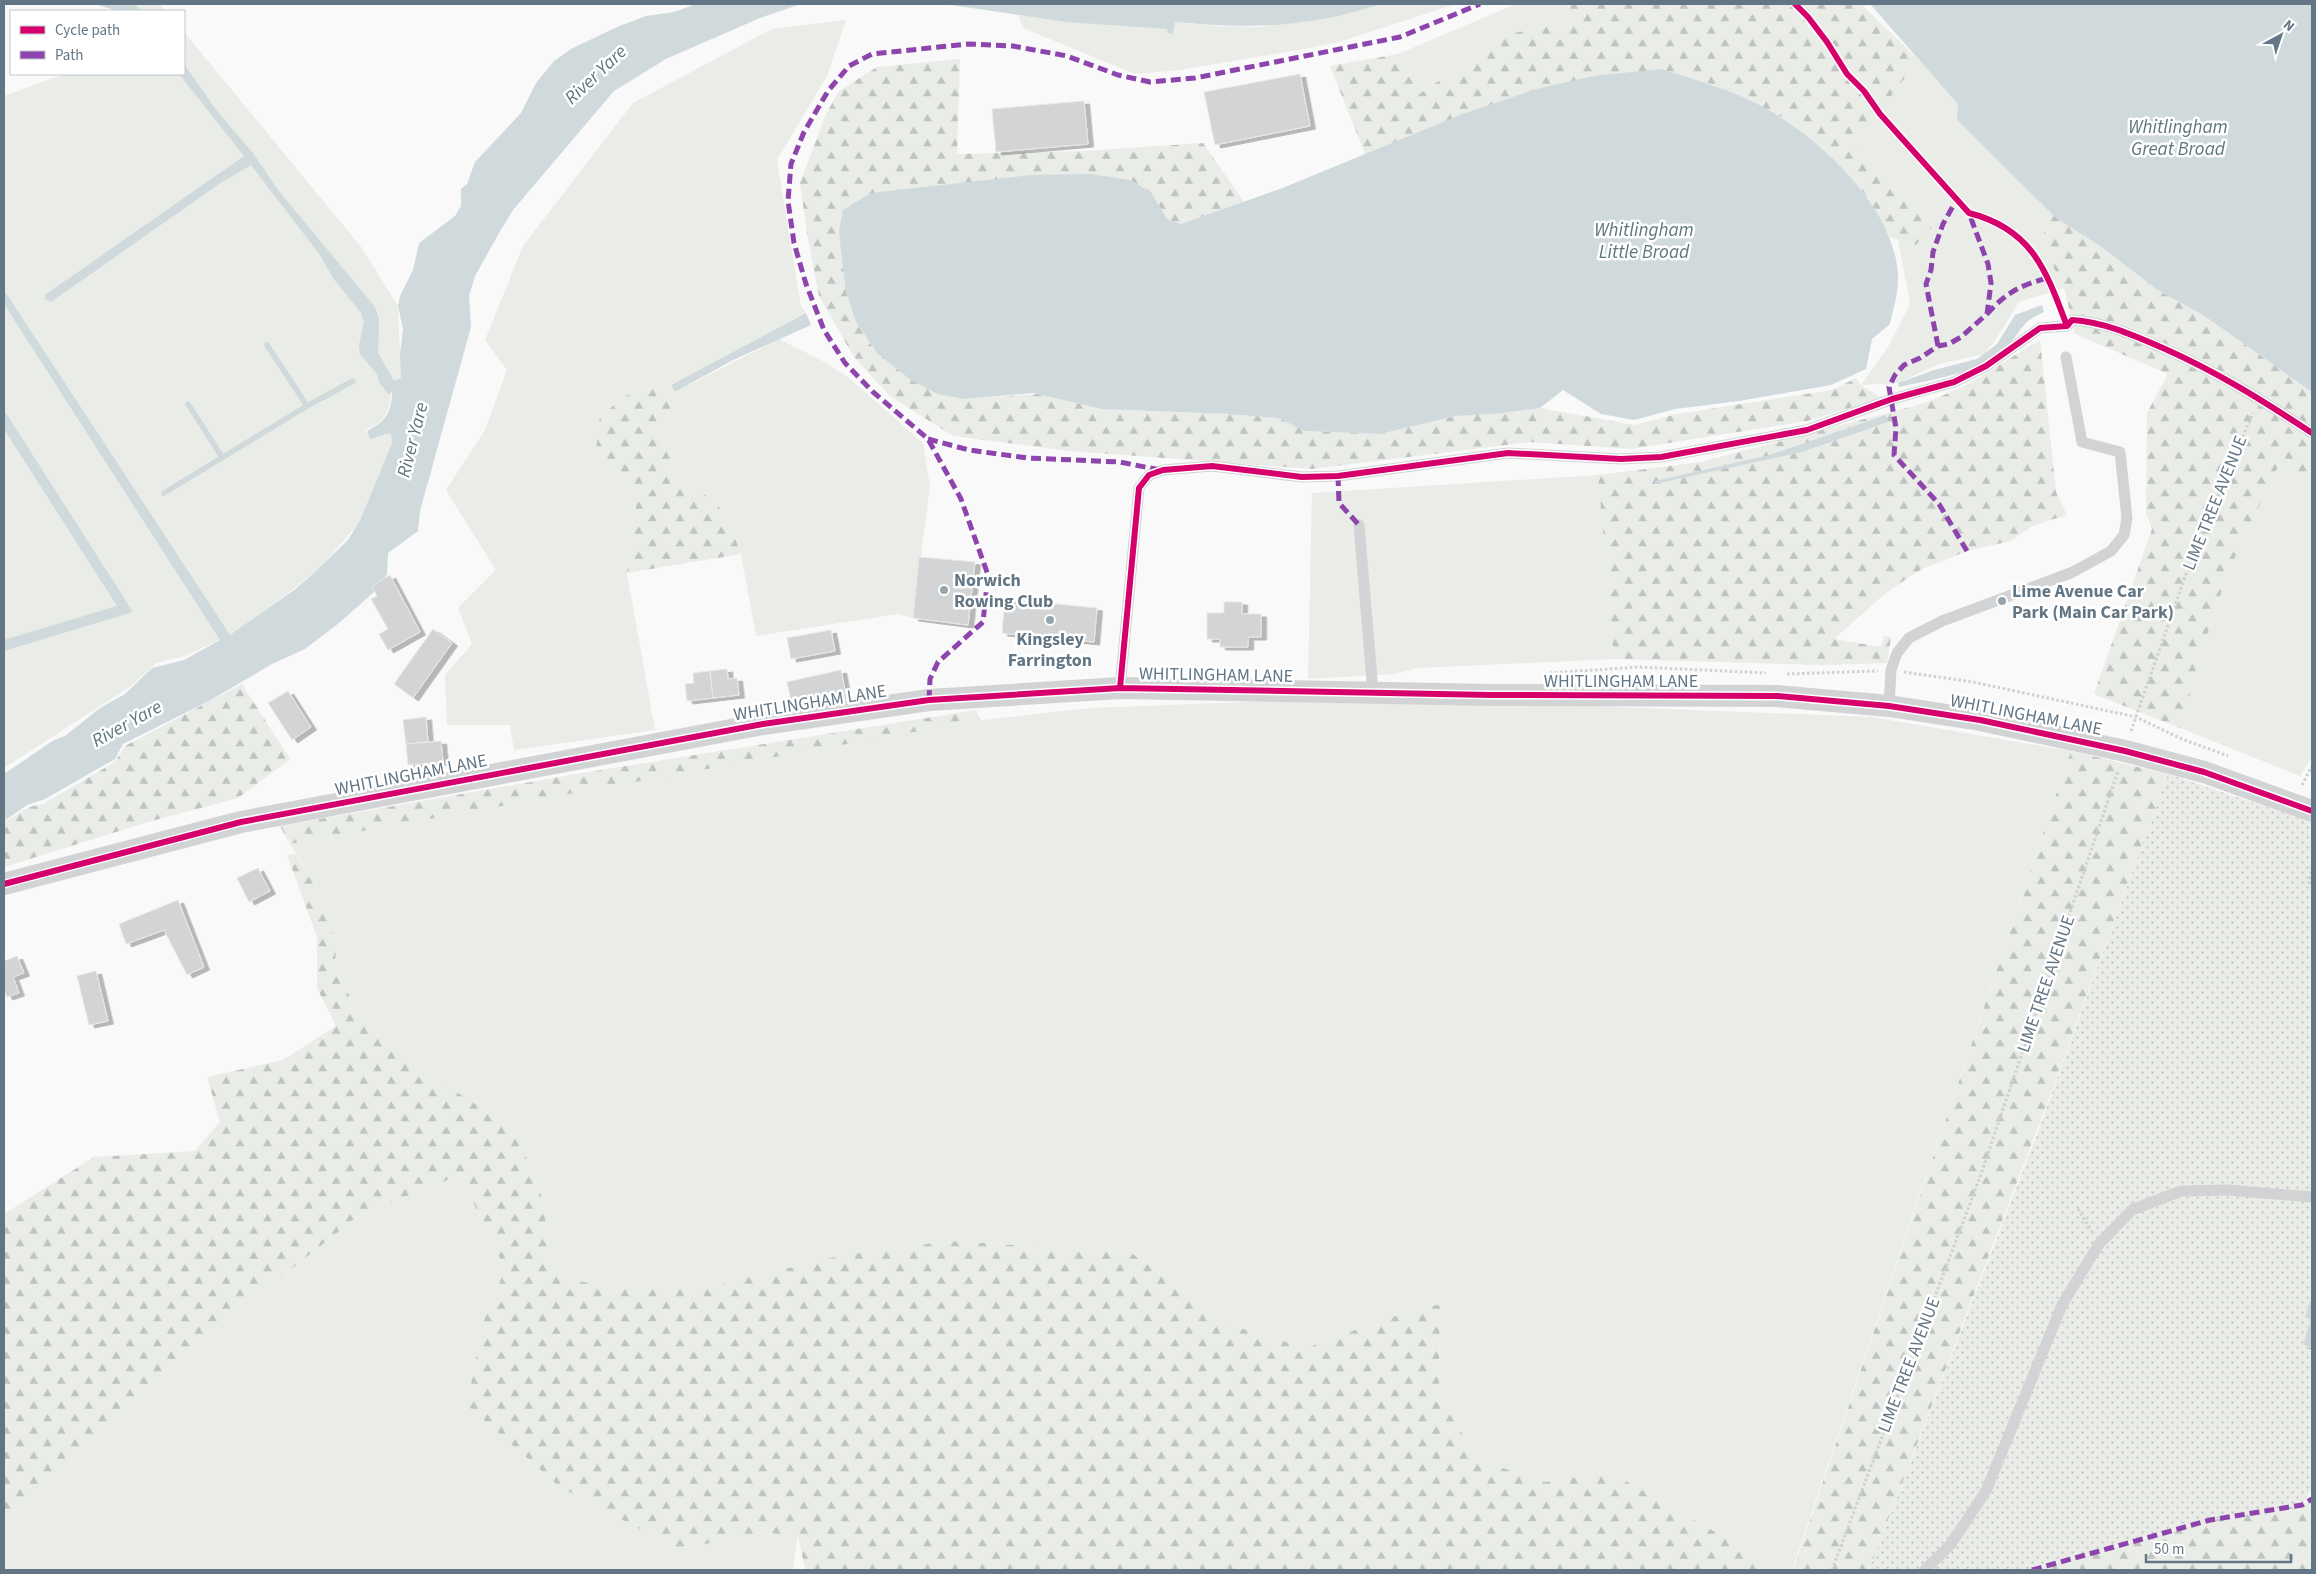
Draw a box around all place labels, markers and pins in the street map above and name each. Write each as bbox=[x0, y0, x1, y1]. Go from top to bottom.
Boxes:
place label: Norwich Rowing Club bbox=[954, 568, 1053, 614]
place label: Lime Avenue Car Park (Main Car Park) bbox=[2012, 579, 2174, 625]
marker: Norwich Rowing Club bbox=[938, 584, 950, 596]
marker: Lime Avenue Car Park (Main Car Park) bbox=[1996, 595, 2008, 607]
marker: Kingsley Farrington bbox=[1044, 614, 1056, 626]
place label: Kingsley Farrington bbox=[1008, 627, 1092, 673]

